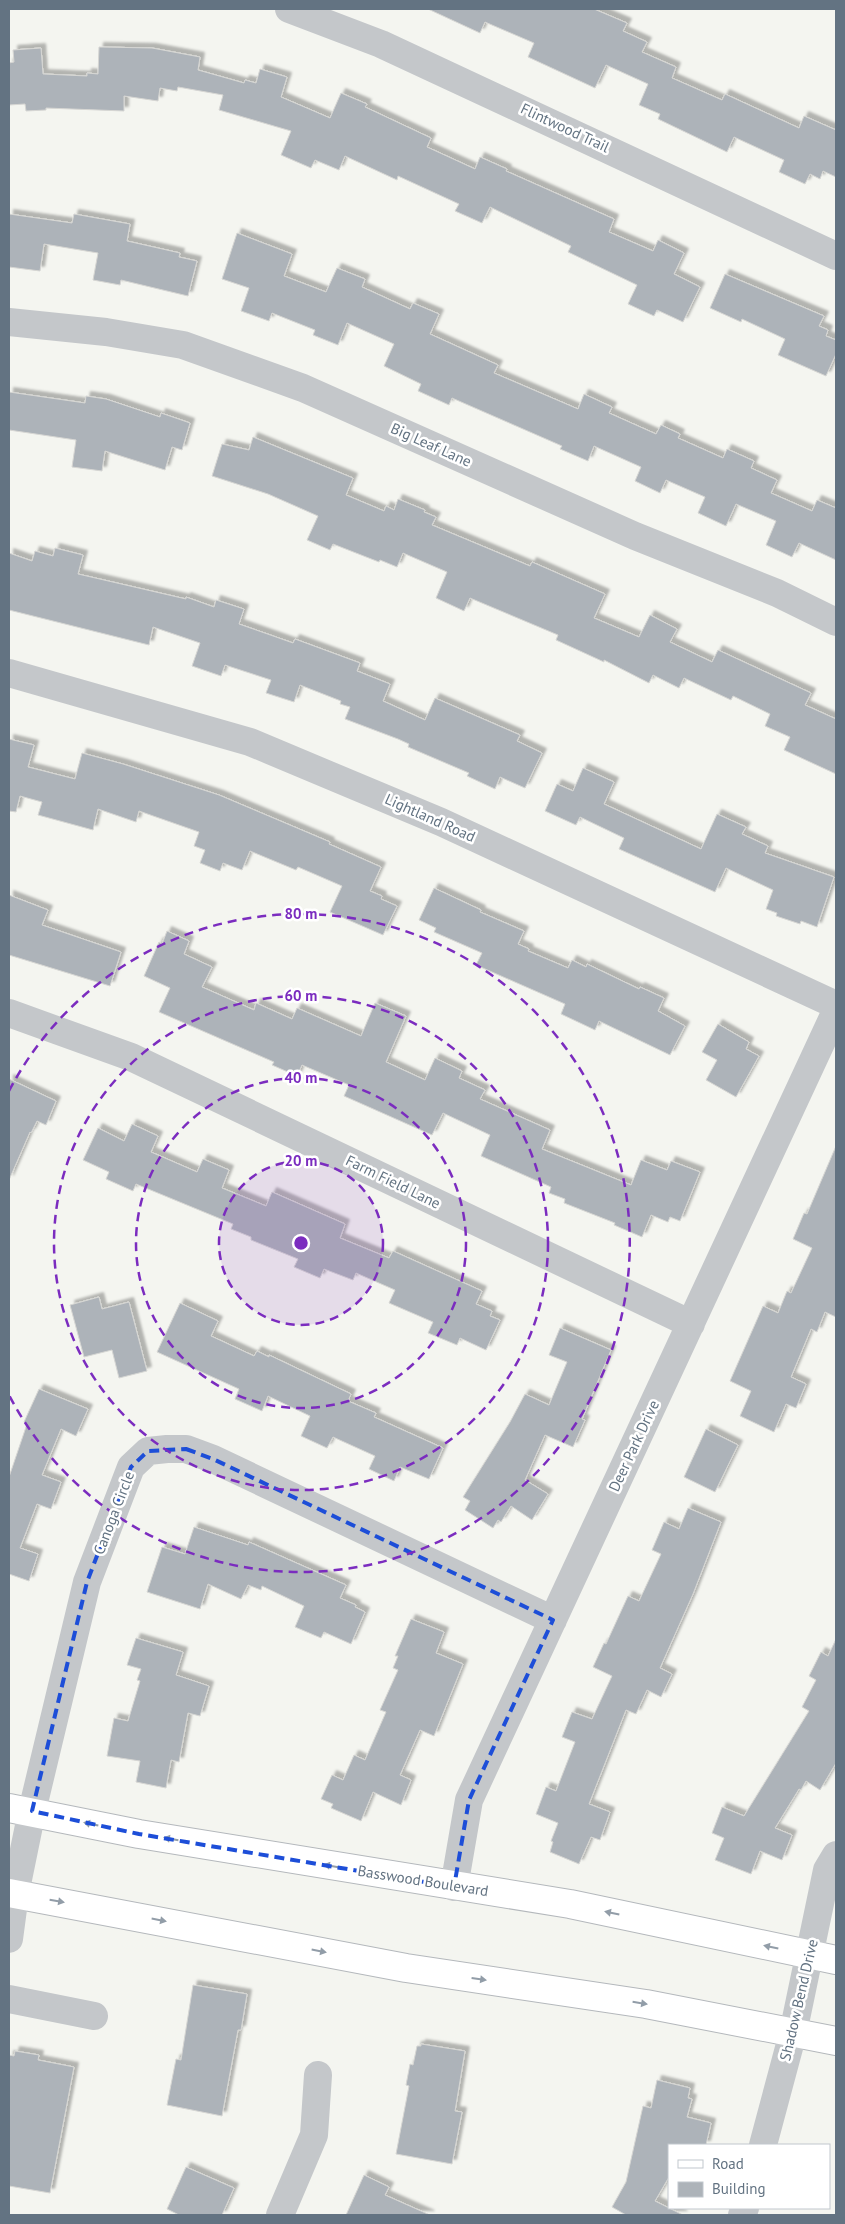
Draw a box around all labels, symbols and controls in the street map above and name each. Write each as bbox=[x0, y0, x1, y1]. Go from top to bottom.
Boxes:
street label: Flintwood Trail bbox=[518, 99, 613, 157]
street label: Big Leaf Lane bbox=[388, 418, 474, 471]
street label: Lightland Road bbox=[382, 789, 478, 846]
text: 80 m bbox=[285, 904, 317, 923]
text: 60 m bbox=[285, 986, 317, 1005]
text: 40 m bbox=[285, 1068, 317, 1087]
street label: Farm Field Lane bbox=[343, 1150, 444, 1213]
text: 20 m bbox=[285, 1151, 317, 1170]
centre of rings bbox=[292, 1234, 310, 1252]
street label: Deer Park Drive bbox=[604, 1397, 663, 1495]
street label: Canoga Circle bbox=[89, 1468, 138, 1557]
one-way arrow bbox=[83, 1819, 99, 1827]
one-way arrow bbox=[163, 1835, 179, 1843]
street label: Basswood Boulevard bbox=[356, 1861, 490, 1900]
one-way arrow bbox=[323, 1862, 339, 1870]
one-way arrow bbox=[49, 1898, 65, 1906]
one-way arrow bbox=[605, 1909, 620, 1917]
one-way arrow bbox=[152, 1916, 167, 1924]
street label: Shadow Bend Drive bbox=[775, 1937, 822, 2063]
one-way arrow bbox=[764, 1943, 779, 1951]
one-way arrow bbox=[311, 1947, 327, 1955]
one-way arrow bbox=[471, 1975, 487, 1983]
one-way arrow bbox=[632, 1999, 648, 2007]
legend bbox=[668, 2144, 830, 2209]
text: Road bbox=[712, 2154, 744, 2173]
text: Building bbox=[712, 2179, 766, 2198]

